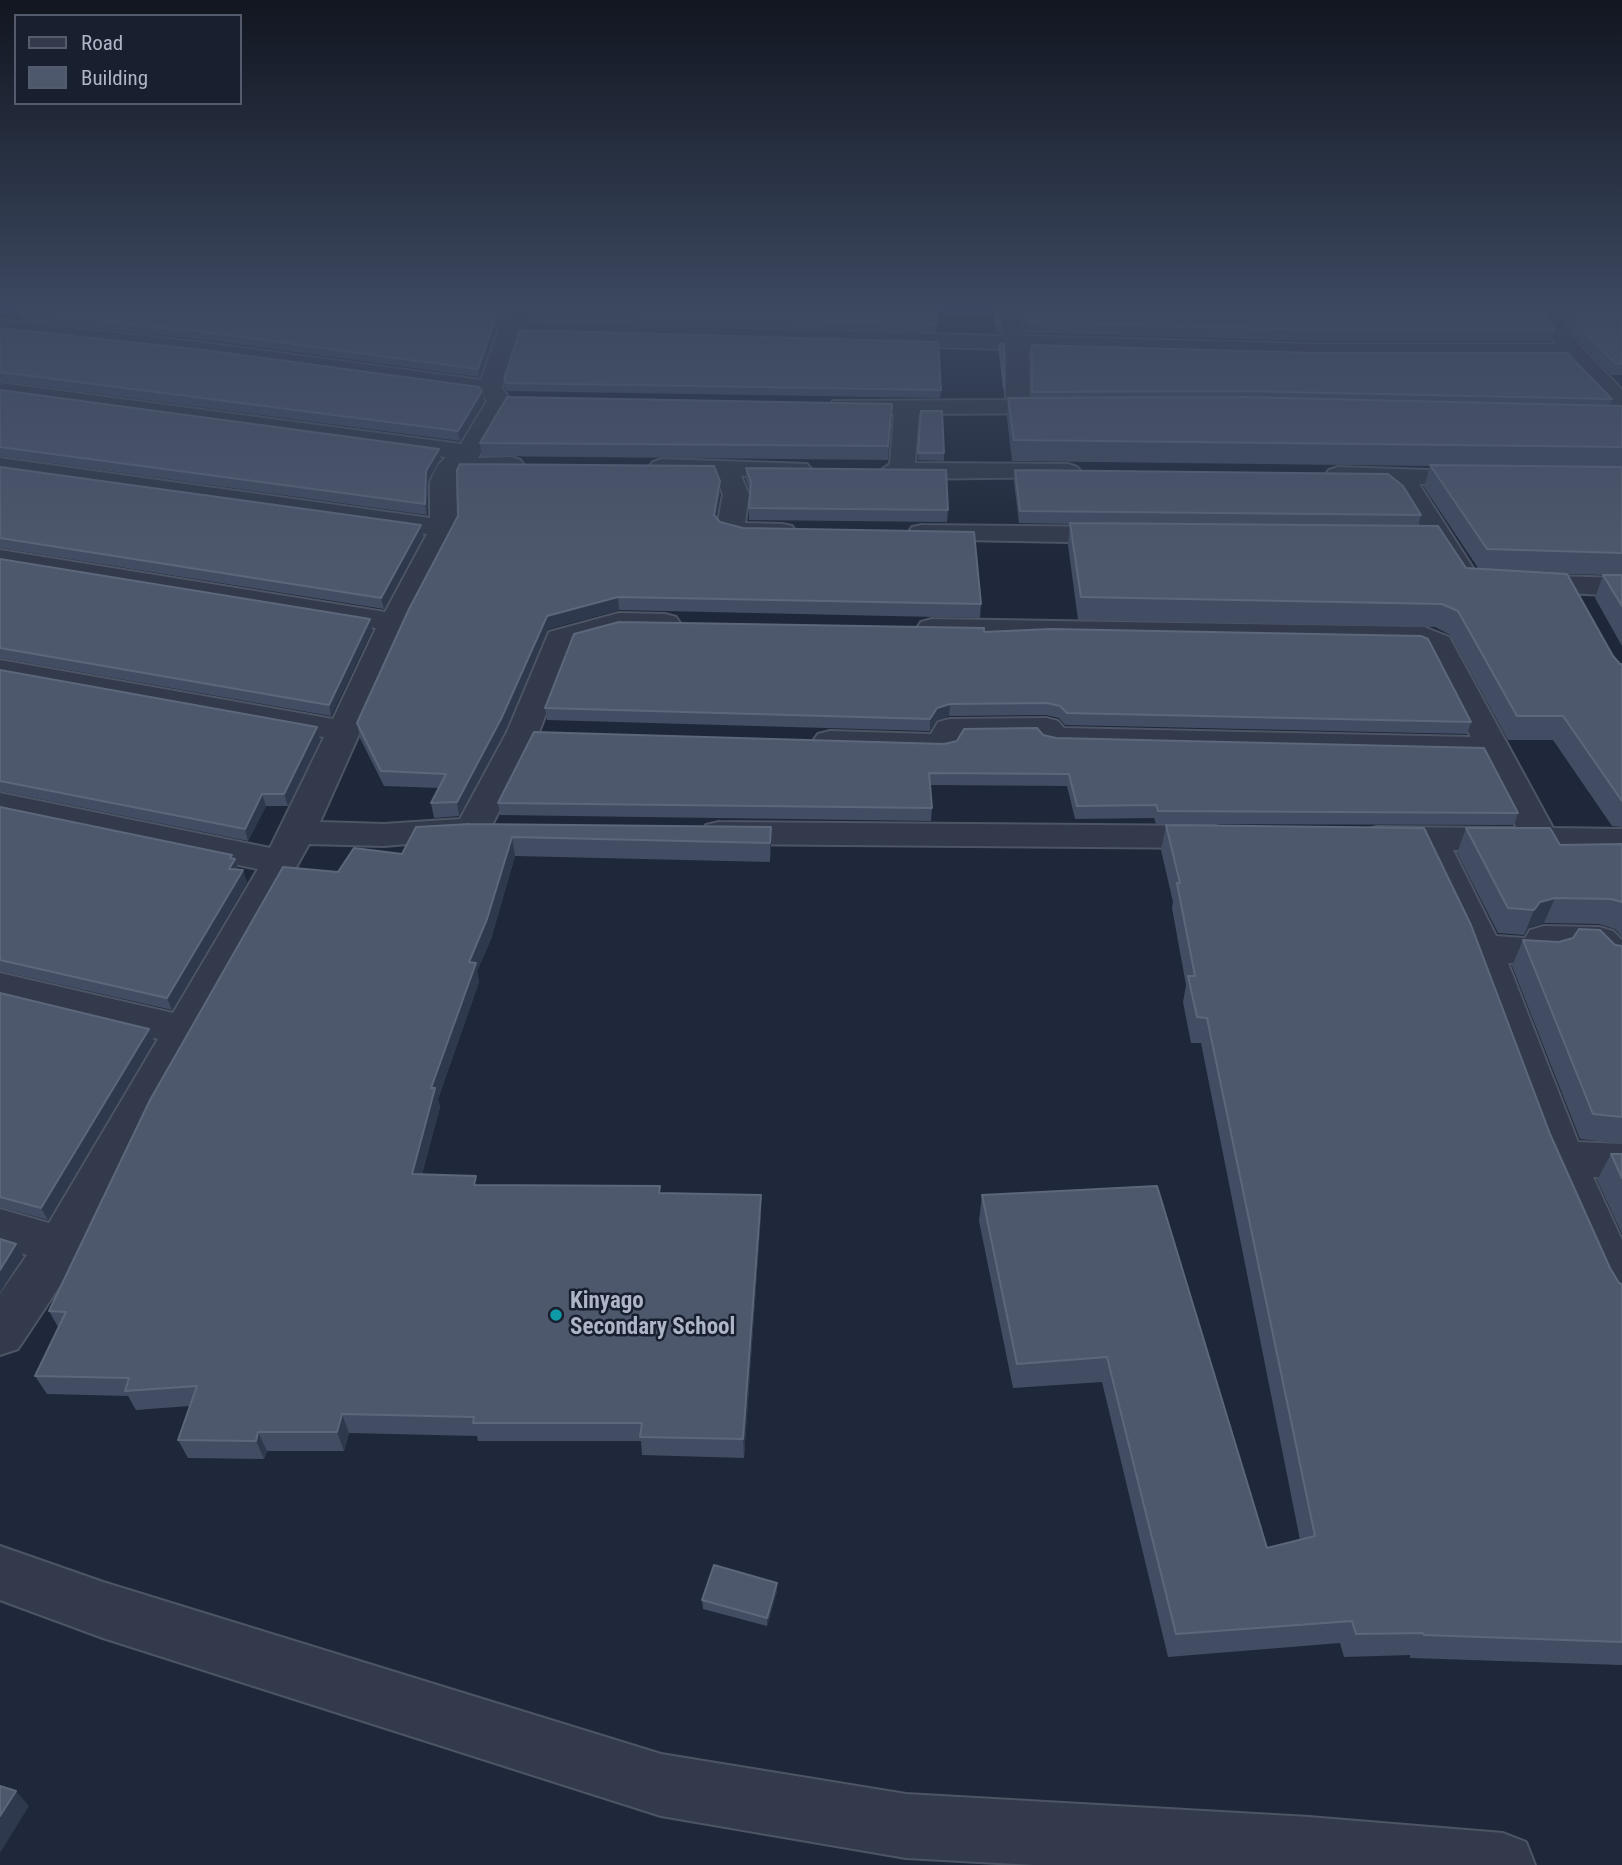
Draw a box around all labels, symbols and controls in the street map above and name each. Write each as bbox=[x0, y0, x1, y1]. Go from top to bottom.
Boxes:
legend bbox=[14, 14, 242, 105]
text: Road bbox=[81, 31, 123, 55]
text: Building bbox=[81, 66, 148, 90]
place label: Kinyago Secondary School bbox=[570, 1288, 735, 1342]
marker: Kinyago Secondary School bbox=[548, 1307, 564, 1323]

